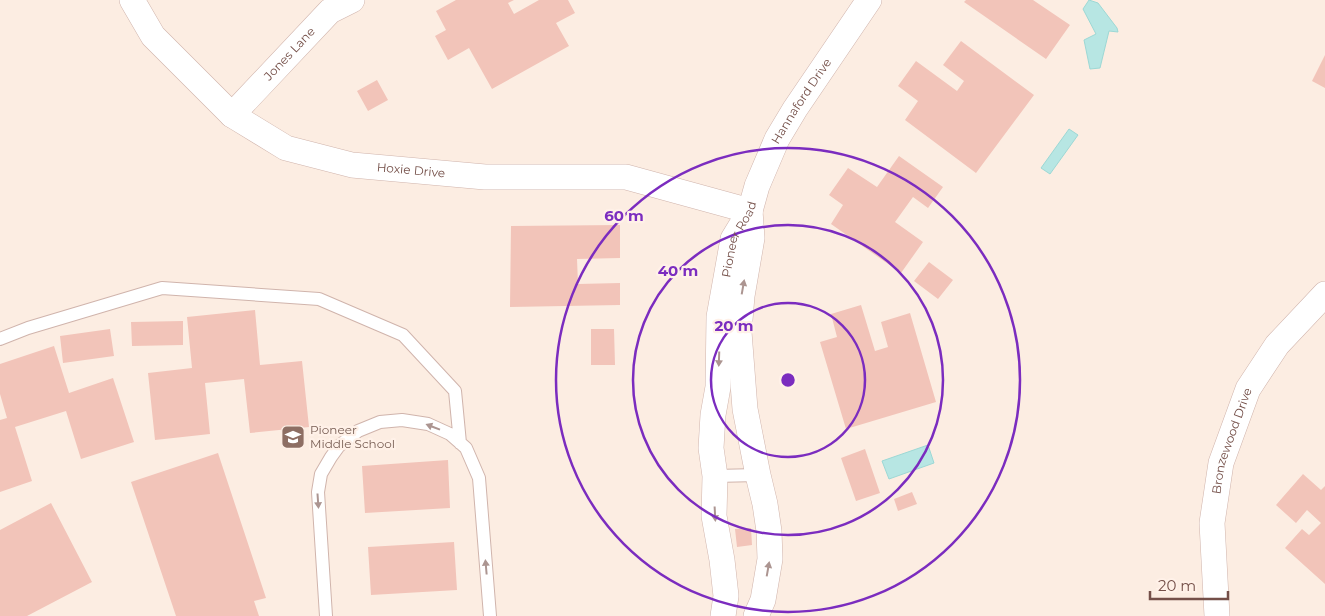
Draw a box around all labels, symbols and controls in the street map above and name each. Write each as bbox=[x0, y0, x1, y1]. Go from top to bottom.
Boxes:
street label: Jones Lane bbox=[260, 24, 318, 84]
street label: Hannaford Drive bbox=[768, 55, 834, 147]
street label: Hoxie Drive bbox=[376, 159, 446, 180]
street label: Pioneer Road bbox=[718, 199, 759, 279]
text: 60 m bbox=[604, 206, 644, 225]
text: 40 m bbox=[658, 261, 698, 280]
one-way arrow bbox=[740, 279, 748, 295]
text: 20 m bbox=[714, 316, 754, 335]
one-way arrow bbox=[715, 351, 723, 367]
centre of rings bbox=[779, 371, 797, 389]
street label: Bronzewood Drive bbox=[1208, 386, 1255, 495]
place label: Pioneer Middle School bbox=[310, 422, 395, 451]
one-way arrow bbox=[425, 423, 440, 431]
school or university icon: Pioneer Middle School bbox=[280, 424, 306, 450]
one-way arrow bbox=[315, 493, 323, 509]
one-way arrow bbox=[711, 506, 719, 522]
one-way arrow bbox=[482, 559, 490, 575]
one-way arrow bbox=[765, 561, 773, 577]
scale bar bbox=[1150, 568, 1228, 600]
text: 20 m bbox=[1158, 576, 1196, 595]

